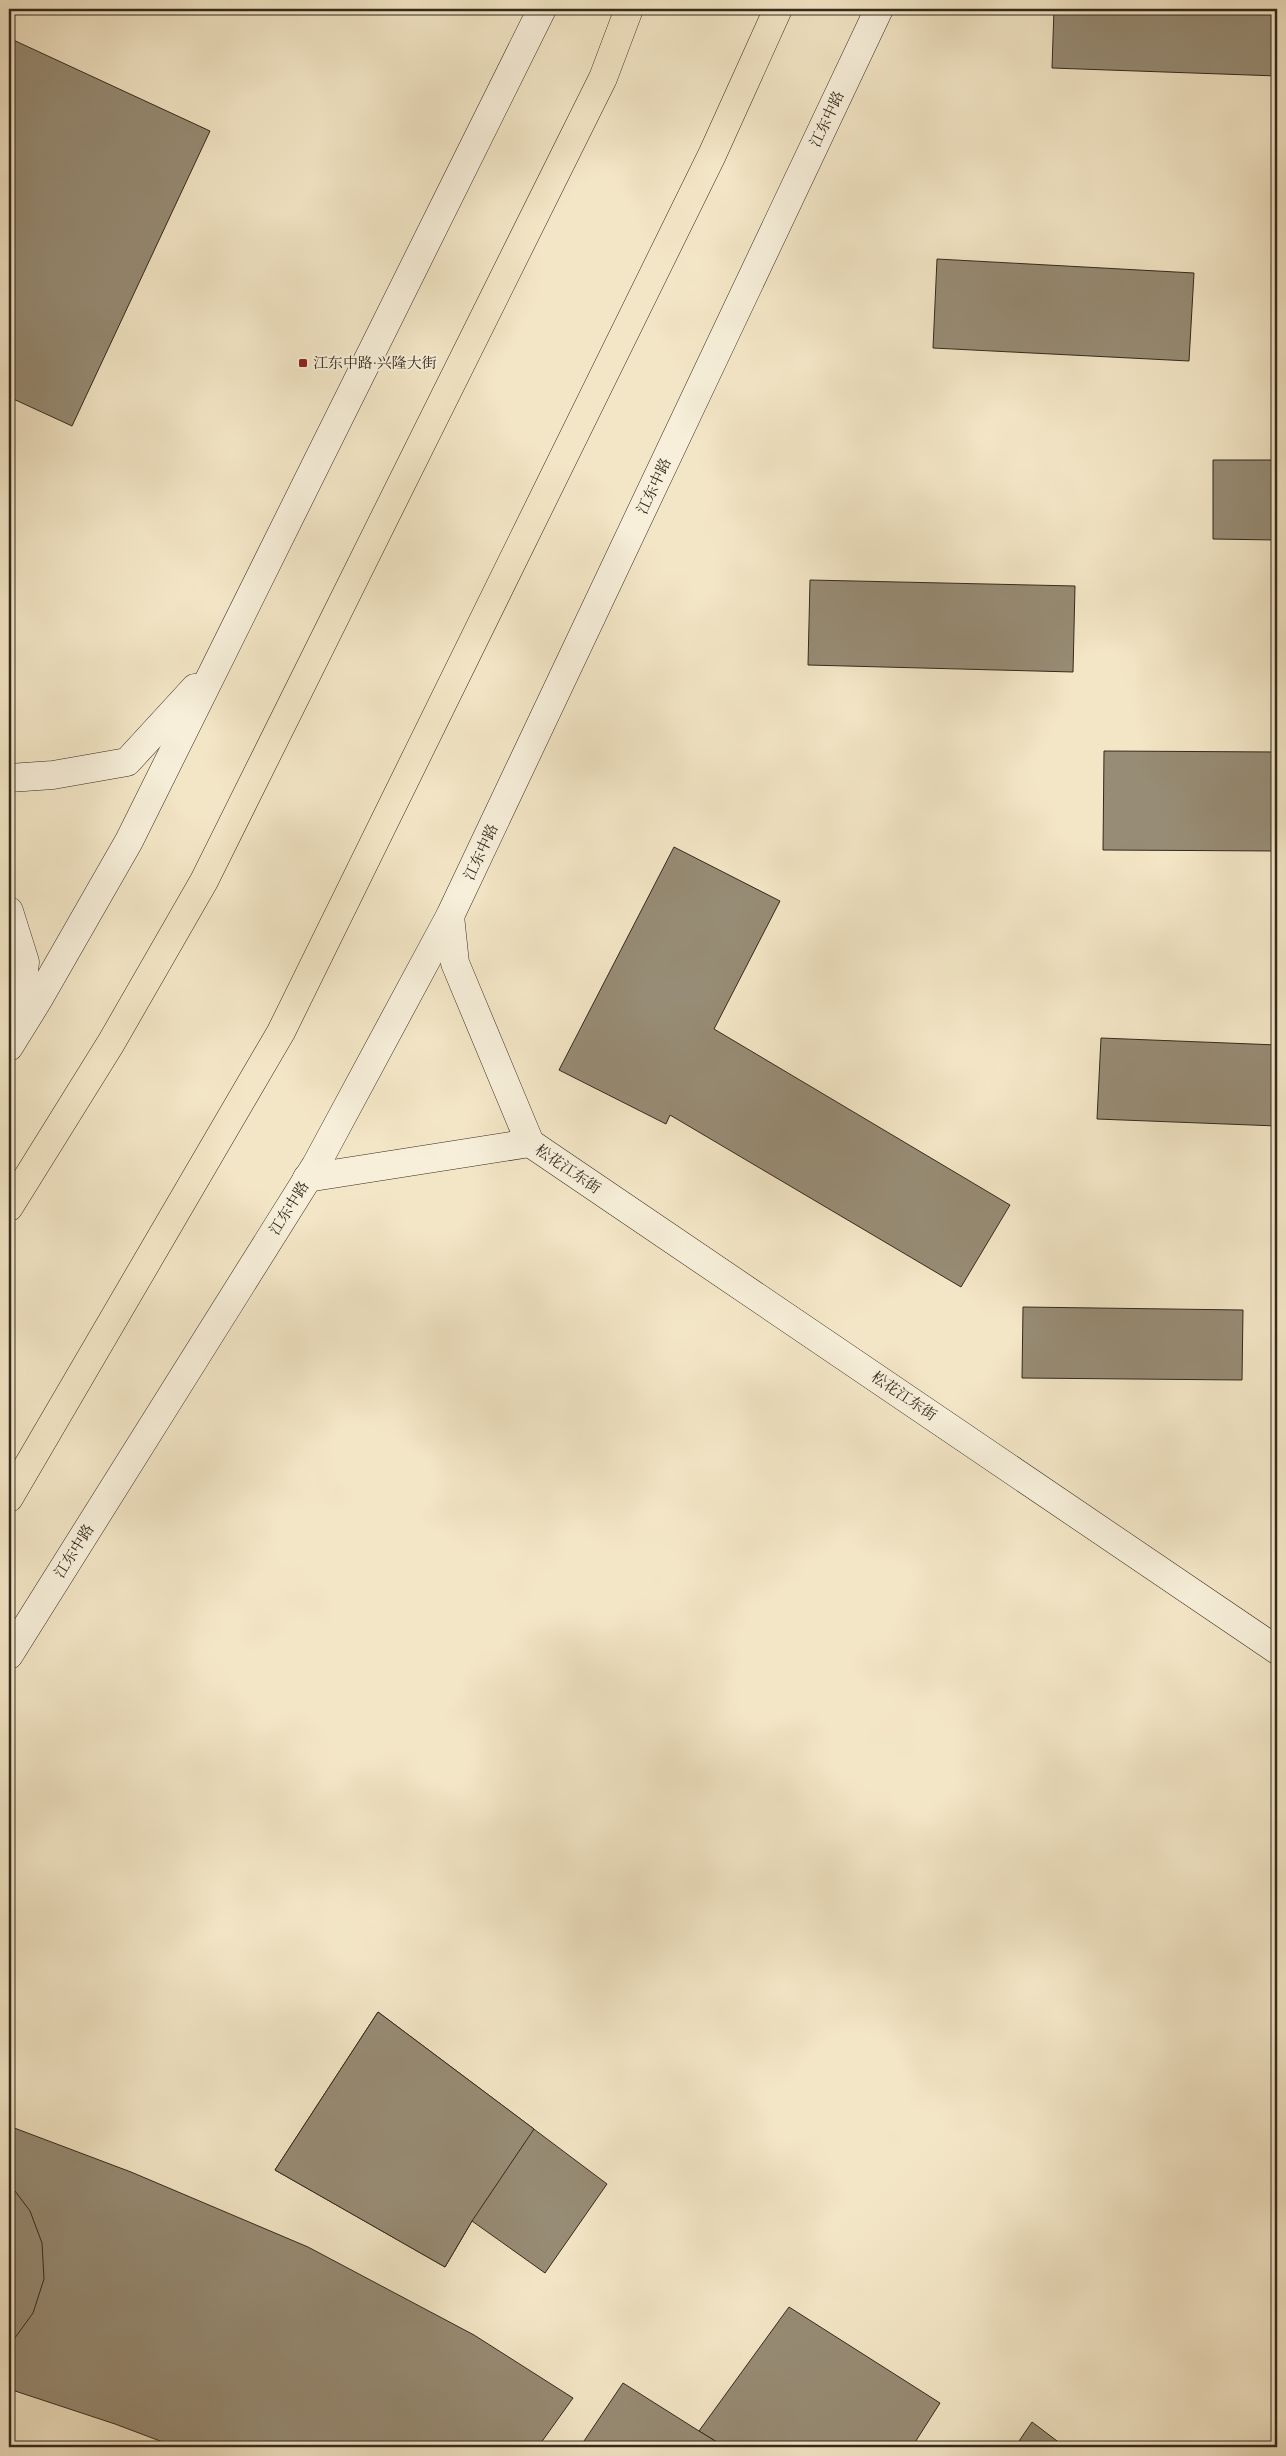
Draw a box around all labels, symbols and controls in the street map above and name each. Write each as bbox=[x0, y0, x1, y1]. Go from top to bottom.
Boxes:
street label: 江东中路 bbox=[806, 88, 851, 151]
place label: 江东中路·兴隆大街 bbox=[313, 354, 437, 375]
marker: 江东中路·兴隆大街 bbox=[297, 357, 309, 369]
street label: 江东中路 bbox=[633, 455, 678, 518]
street label: 江东中路 bbox=[460, 821, 505, 884]
street label: 松花江东街 bbox=[530, 1141, 604, 1200]
street label: 江东中路 bbox=[265, 1178, 315, 1240]
street label: 松花江东街 bbox=[866, 1368, 940, 1427]
street label: 江东中路 bbox=[50, 1521, 100, 1583]

